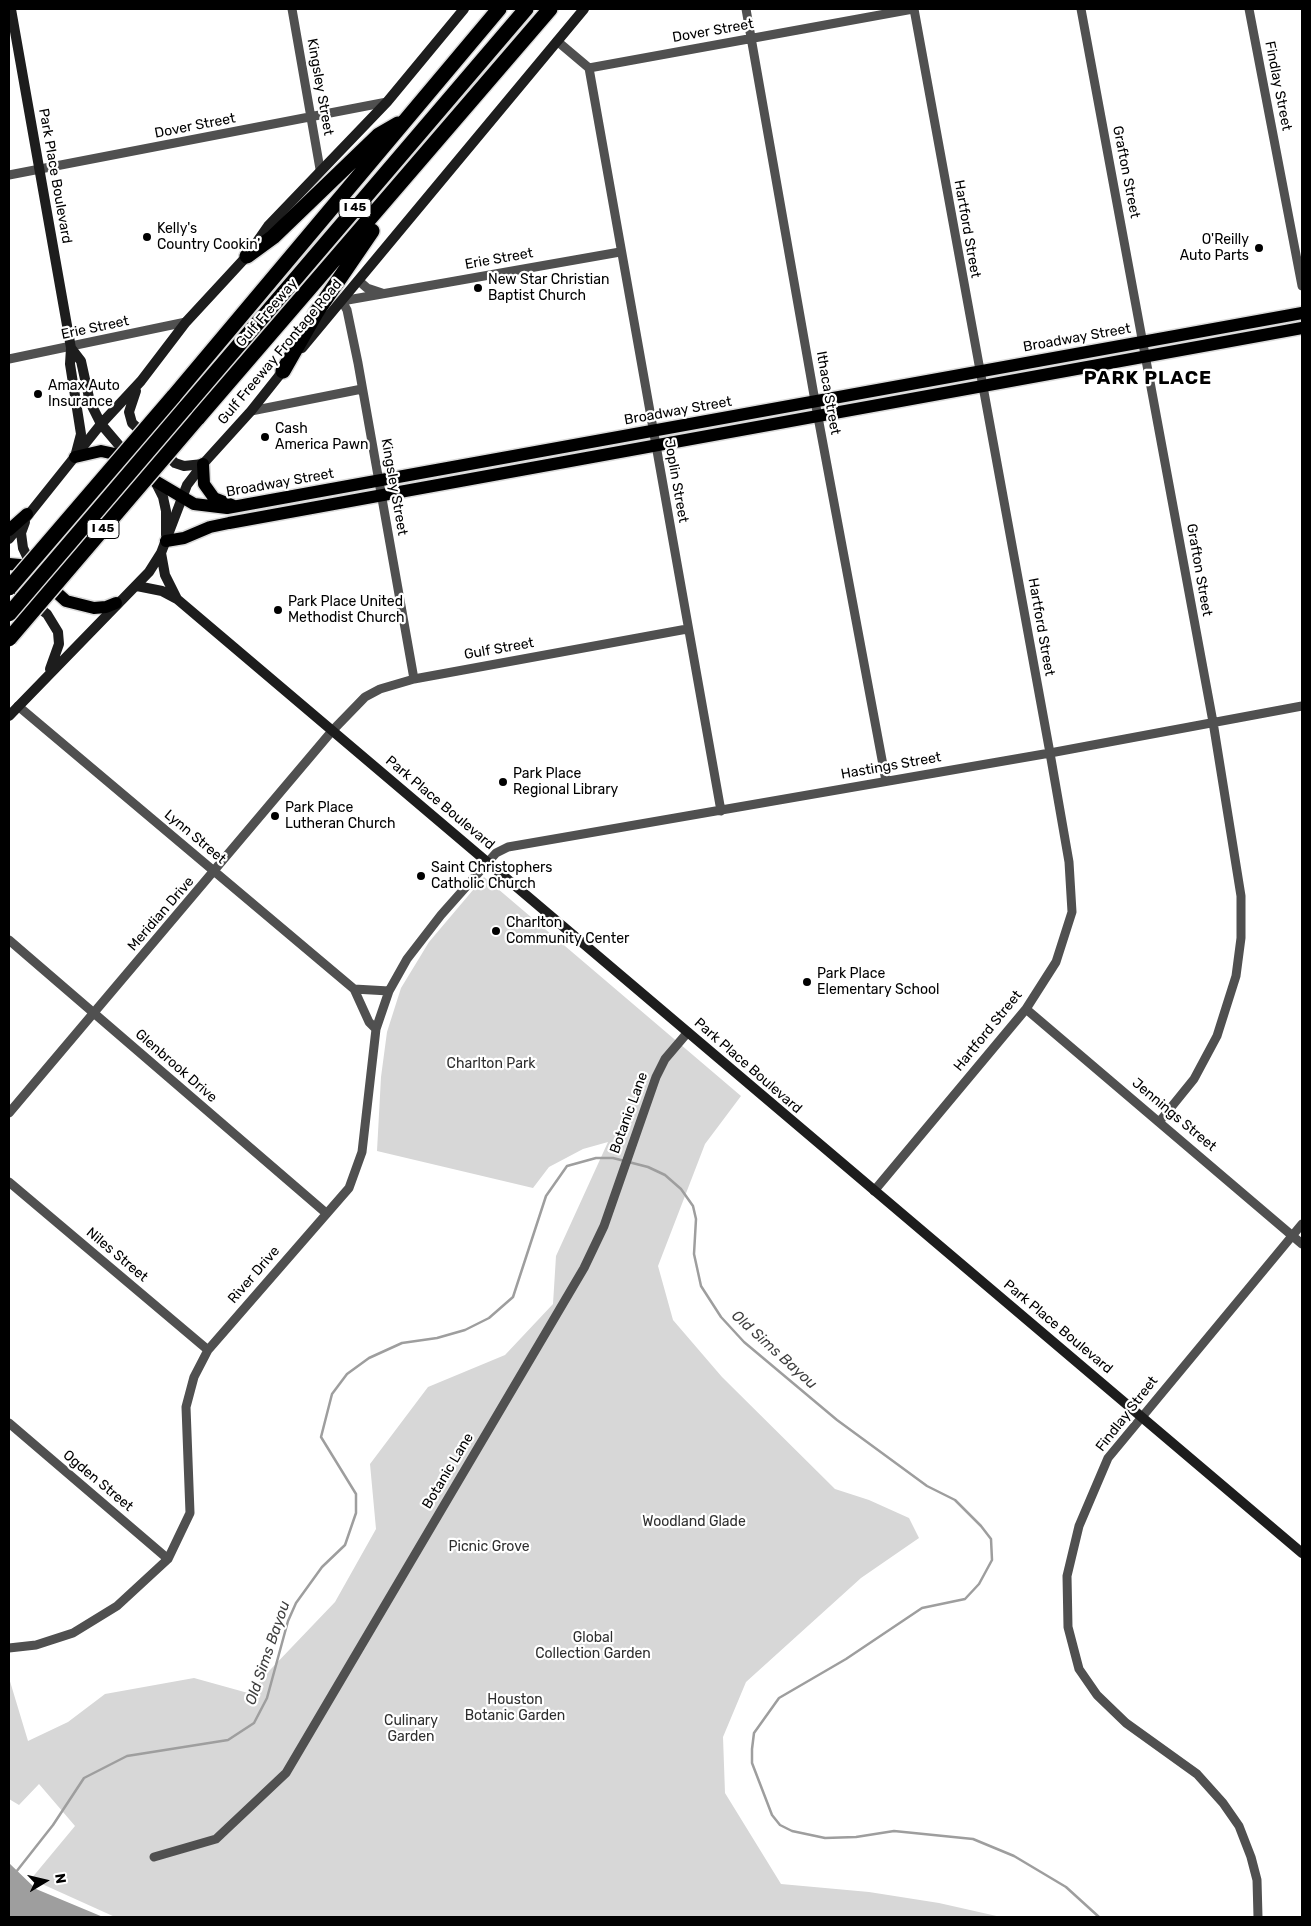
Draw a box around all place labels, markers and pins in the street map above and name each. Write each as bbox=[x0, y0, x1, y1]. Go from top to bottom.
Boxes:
place label: Kelly's Country Cookin' bbox=[157, 221, 260, 253]
marker: Kelly's Country Cookin' bbox=[141, 231, 153, 243]
place label: O'Reilly Auto Parts bbox=[1180, 232, 1249, 264]
marker: O'Reilly Auto Parts bbox=[1253, 242, 1265, 254]
place label: New Star Christian Baptist Church bbox=[488, 272, 609, 304]
marker: New Star Christian Baptist Church bbox=[472, 282, 484, 294]
place label: Amax Auto Insurance bbox=[48, 378, 120, 411]
marker: Amax Auto Insurance bbox=[32, 388, 44, 400]
place label: Cash America Pawn bbox=[275, 421, 369, 454]
marker: Cash America Pawn bbox=[259, 431, 271, 443]
place label: Park Place United Methodist Church bbox=[288, 594, 404, 626]
marker: Park Place United Methodist Church bbox=[272, 604, 284, 616]
place label: Park Place Regional Library bbox=[513, 766, 618, 799]
marker: Park Place Regional Library bbox=[497, 776, 509, 788]
place label: Park Place Lutheran Church bbox=[285, 800, 395, 832]
marker: Park Place Lutheran Church bbox=[269, 810, 281, 822]
place label: Saint Christophers Catholic Church bbox=[431, 860, 552, 892]
marker: Saint Christophers Catholic Church bbox=[415, 870, 427, 882]
place label: Charlton Community Center bbox=[506, 915, 629, 948]
marker: Charlton Community Center bbox=[490, 925, 502, 937]
place label: Park Place Elementary School bbox=[817, 966, 940, 999]
marker: Park Place Elementary School bbox=[801, 976, 813, 988]

